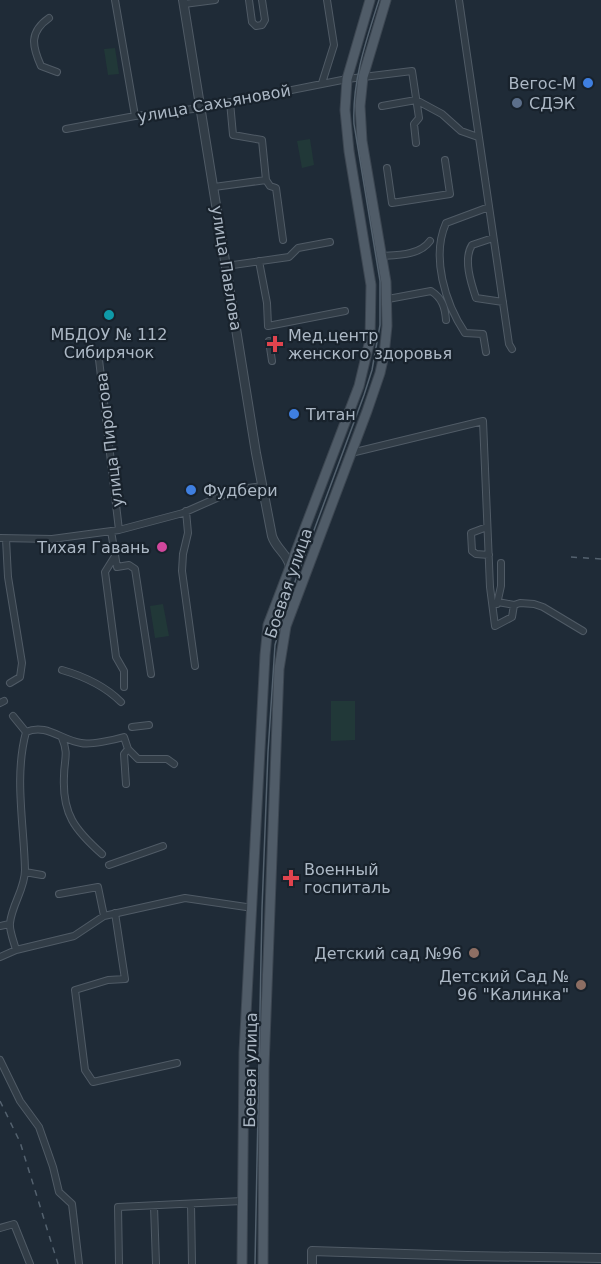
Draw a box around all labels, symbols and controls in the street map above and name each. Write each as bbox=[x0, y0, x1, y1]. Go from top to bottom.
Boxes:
place label: Вегос-М bbox=[509, 74, 576, 93]
marker: Вегос-М bbox=[581, 76, 595, 90]
street label: улица Сахьяновой bbox=[136, 81, 292, 126]
place label: СДЭК bbox=[529, 94, 576, 113]
marker: СДЭК bbox=[510, 96, 524, 110]
street label: улица Павлова bbox=[207, 204, 246, 332]
marker: МБДОУ № 112 Сибирячок bbox=[102, 308, 116, 322]
place label: МБДОУ № 112 Сибирячок bbox=[51, 325, 167, 362]
place label: Мед.центр женского здоровья bbox=[288, 326, 452, 363]
marker: Мед.центр женского здоровья bbox=[266, 335, 284, 353]
street label: улица Пирогова bbox=[92, 371, 127, 508]
place label: Титан bbox=[305, 405, 356, 424]
marker: Титан bbox=[287, 407, 301, 421]
place label: Фудбери bbox=[203, 481, 278, 500]
marker: Фудбери bbox=[184, 483, 198, 497]
street label: Боевая улица bbox=[261, 526, 316, 641]
place label: Тихая Гавань bbox=[36, 538, 150, 557]
marker: Тихая Гавань bbox=[155, 540, 169, 554]
place label: Военный госпиталь bbox=[304, 860, 391, 897]
marker: Военный госпиталь bbox=[282, 869, 300, 887]
place label: Детский сад №96 bbox=[314, 944, 462, 963]
marker: Детский сад №96 bbox=[467, 946, 481, 960]
place label: Детский Сад № 96 "Калинка" bbox=[439, 967, 569, 1004]
marker: Детский Сад № 96 "Калинка" bbox=[574, 978, 588, 992]
street label: Боевая улица bbox=[240, 1012, 261, 1128]

